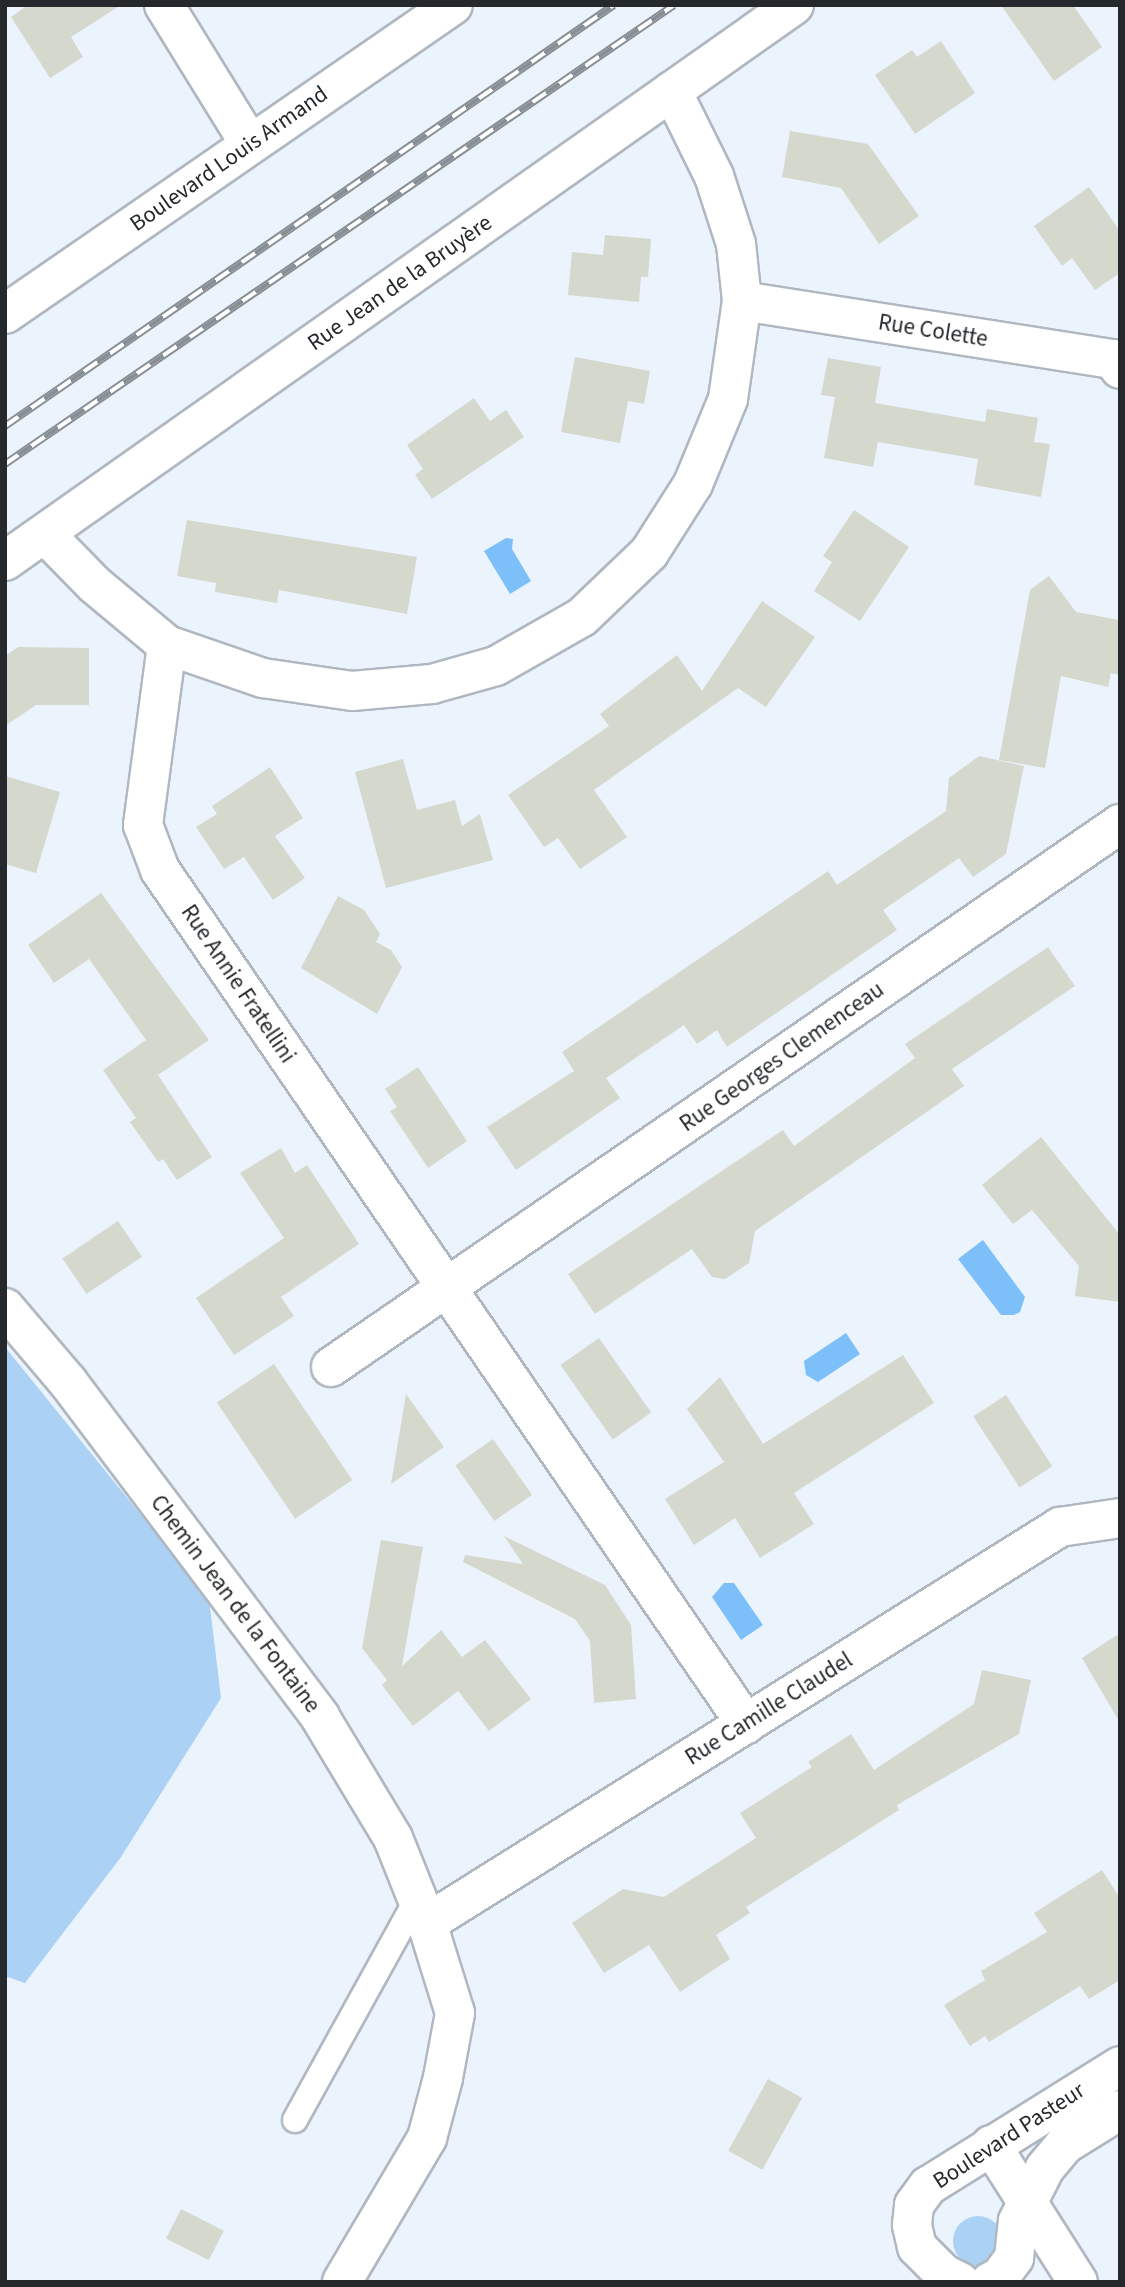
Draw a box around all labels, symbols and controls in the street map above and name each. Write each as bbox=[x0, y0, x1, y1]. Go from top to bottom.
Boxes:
street label: Boulevard Louis Armand bbox=[125, 80, 333, 238]
street label: Rue Jean de la Bruyère bbox=[303, 209, 497, 357]
street label: Rue Colette bbox=[876, 309, 990, 353]
street label: Rue Annie Fratellini bbox=[175, 900, 301, 1068]
street label: Rue Georges Clemenceau bbox=[675, 976, 889, 1138]
street label: Chemin Jean de la Fontaine bbox=[144, 1490, 326, 1718]
street label: Rue Camille Claudel bbox=[680, 1646, 858, 1772]
street label: Boulevard Pasteur bbox=[928, 2077, 1090, 2195]

